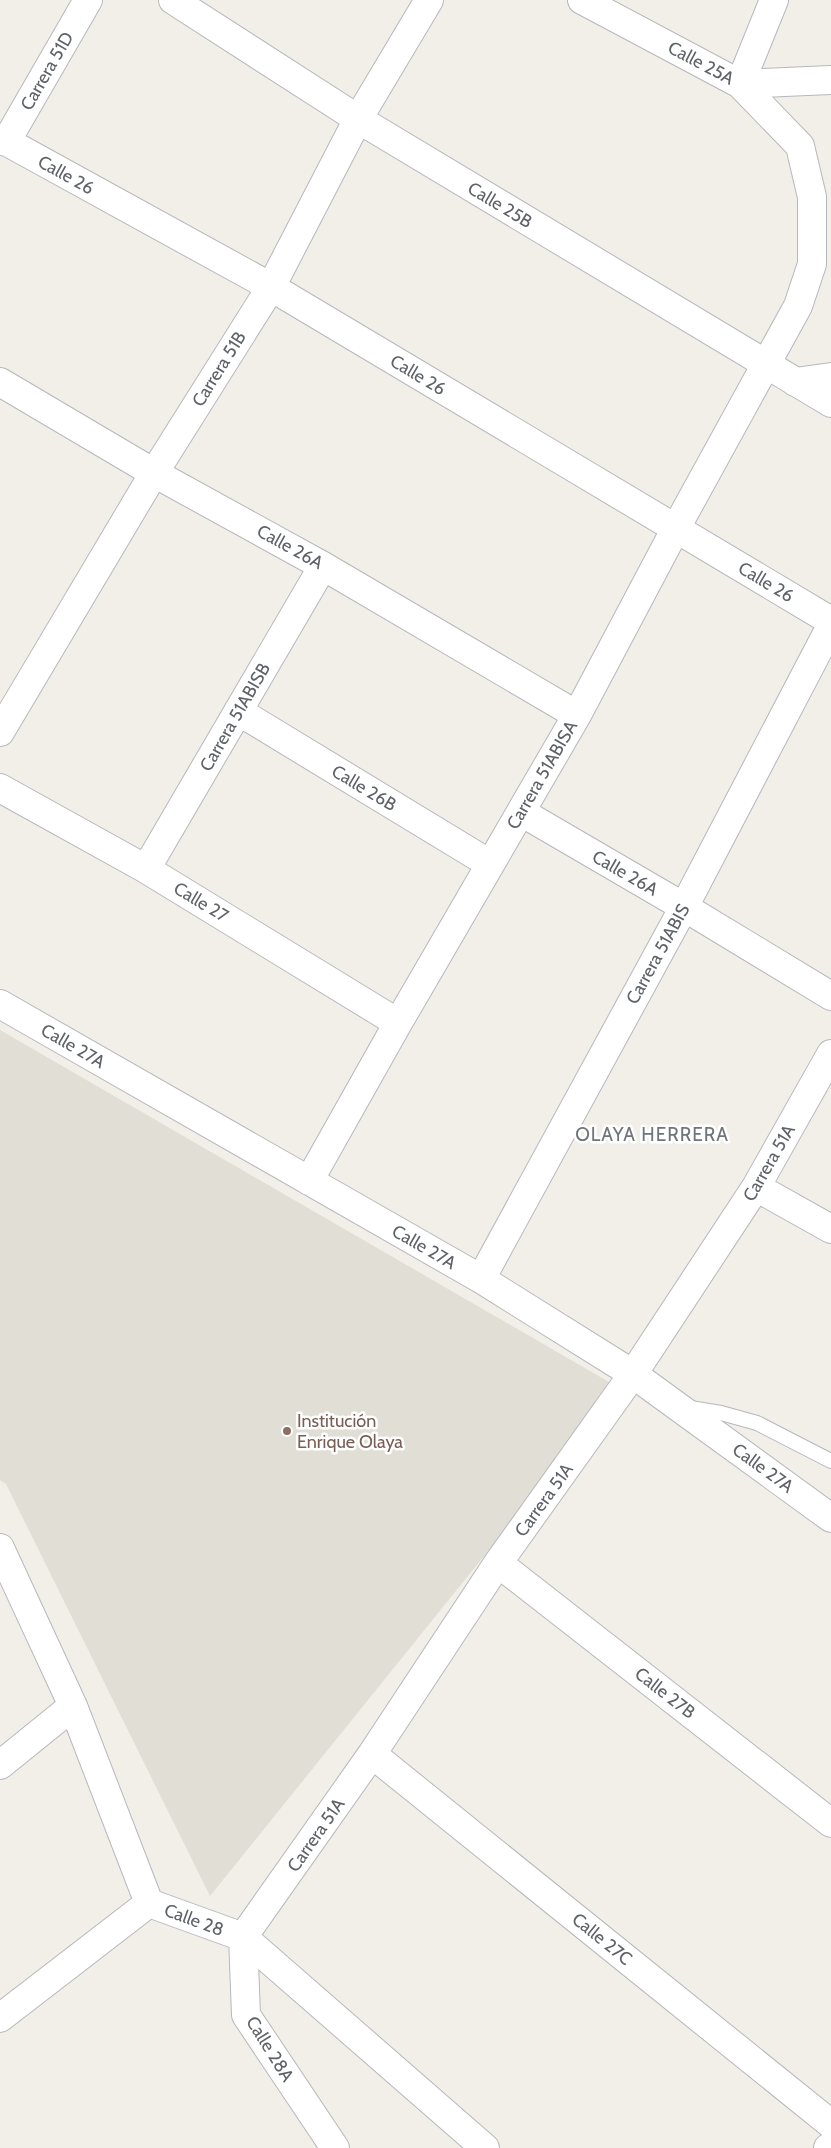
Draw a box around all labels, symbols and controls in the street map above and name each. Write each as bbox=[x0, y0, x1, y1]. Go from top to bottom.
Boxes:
street label: Carrera 51D bbox=[16, 28, 78, 114]
street label: Calle 25A bbox=[664, 36, 738, 90]
street label: Calle 26 bbox=[34, 151, 98, 199]
street label: Calle 25B bbox=[464, 177, 536, 233]
street label: Carrera 51B bbox=[187, 327, 251, 411]
street label: Calle 26 bbox=[386, 350, 450, 400]
street label: Calle 26A bbox=[253, 520, 327, 574]
street label: Calle 26 bbox=[734, 557, 798, 607]
street label: Carrera 51ABISB bbox=[195, 659, 275, 775]
street label: Carrera 51ABISA bbox=[502, 717, 582, 833]
street label: Calle 26B bbox=[328, 760, 401, 816]
street label: Calle 26A bbox=[588, 845, 662, 901]
street label: Calle 27 bbox=[170, 877, 232, 927]
street label: Carrera 51ABIS bbox=[621, 900, 695, 1008]
street label: Calle 27A bbox=[37, 1019, 109, 1073]
street label: Carrera 51A bbox=[738, 1121, 800, 1205]
district label: OLAYA HERRERA bbox=[575, 1123, 729, 1146]
street label: Calle 27A bbox=[388, 1220, 460, 1274]
place label: Institución Enrique Olaya bbox=[297, 1410, 403, 1453]
marker: Institución Enrique Olaya bbox=[281, 1425, 293, 1437]
street label: Calle 27A bbox=[728, 1438, 798, 1498]
street label: Carrera 51A bbox=[510, 1459, 578, 1541]
street label: Calle 27B bbox=[630, 1663, 700, 1724]
street label: Carrera 51A bbox=[283, 1794, 349, 1876]
street label: Calle 28 bbox=[161, 1899, 227, 1941]
street label: Calle 27C bbox=[568, 1908, 636, 1970]
street label: Calle 28A bbox=[241, 2012, 299, 2086]

